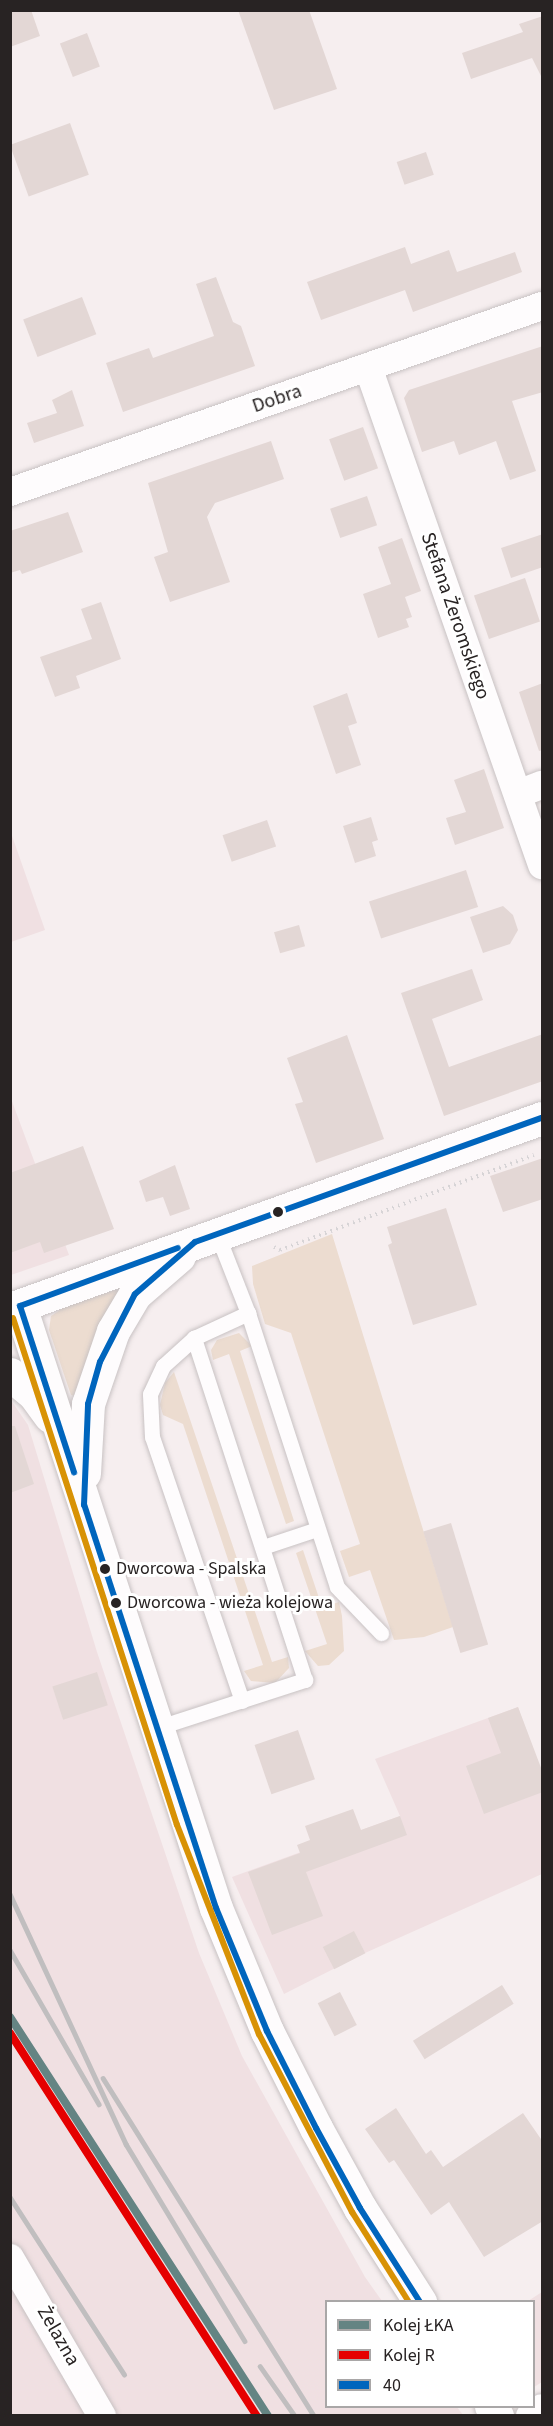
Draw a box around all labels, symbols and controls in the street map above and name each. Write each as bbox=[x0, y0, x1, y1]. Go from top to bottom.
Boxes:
street label: Dobra bbox=[249, 379, 305, 419]
street label: Stefana Żeromskiego bbox=[415, 529, 495, 703]
unlabelled marker bbox=[272, 1206, 284, 1218]
place label: Dworcowa - Spalska bbox=[116, 1558, 266, 1580]
marker: Dworcowa - Spalska bbox=[99, 1563, 111, 1575]
place label: Dworcowa - wieża kolejowa bbox=[127, 1592, 333, 1614]
marker: Dworcowa - wieża kolejowa bbox=[110, 1597, 122, 1609]
legend bbox=[325, 2300, 535, 2408]
street label: Żelazna bbox=[31, 2302, 85, 2370]
text: Kolej ŁKA bbox=[383, 2313, 454, 2338]
text: Kolej R bbox=[383, 2343, 435, 2368]
text: 40 bbox=[383, 2373, 401, 2398]

